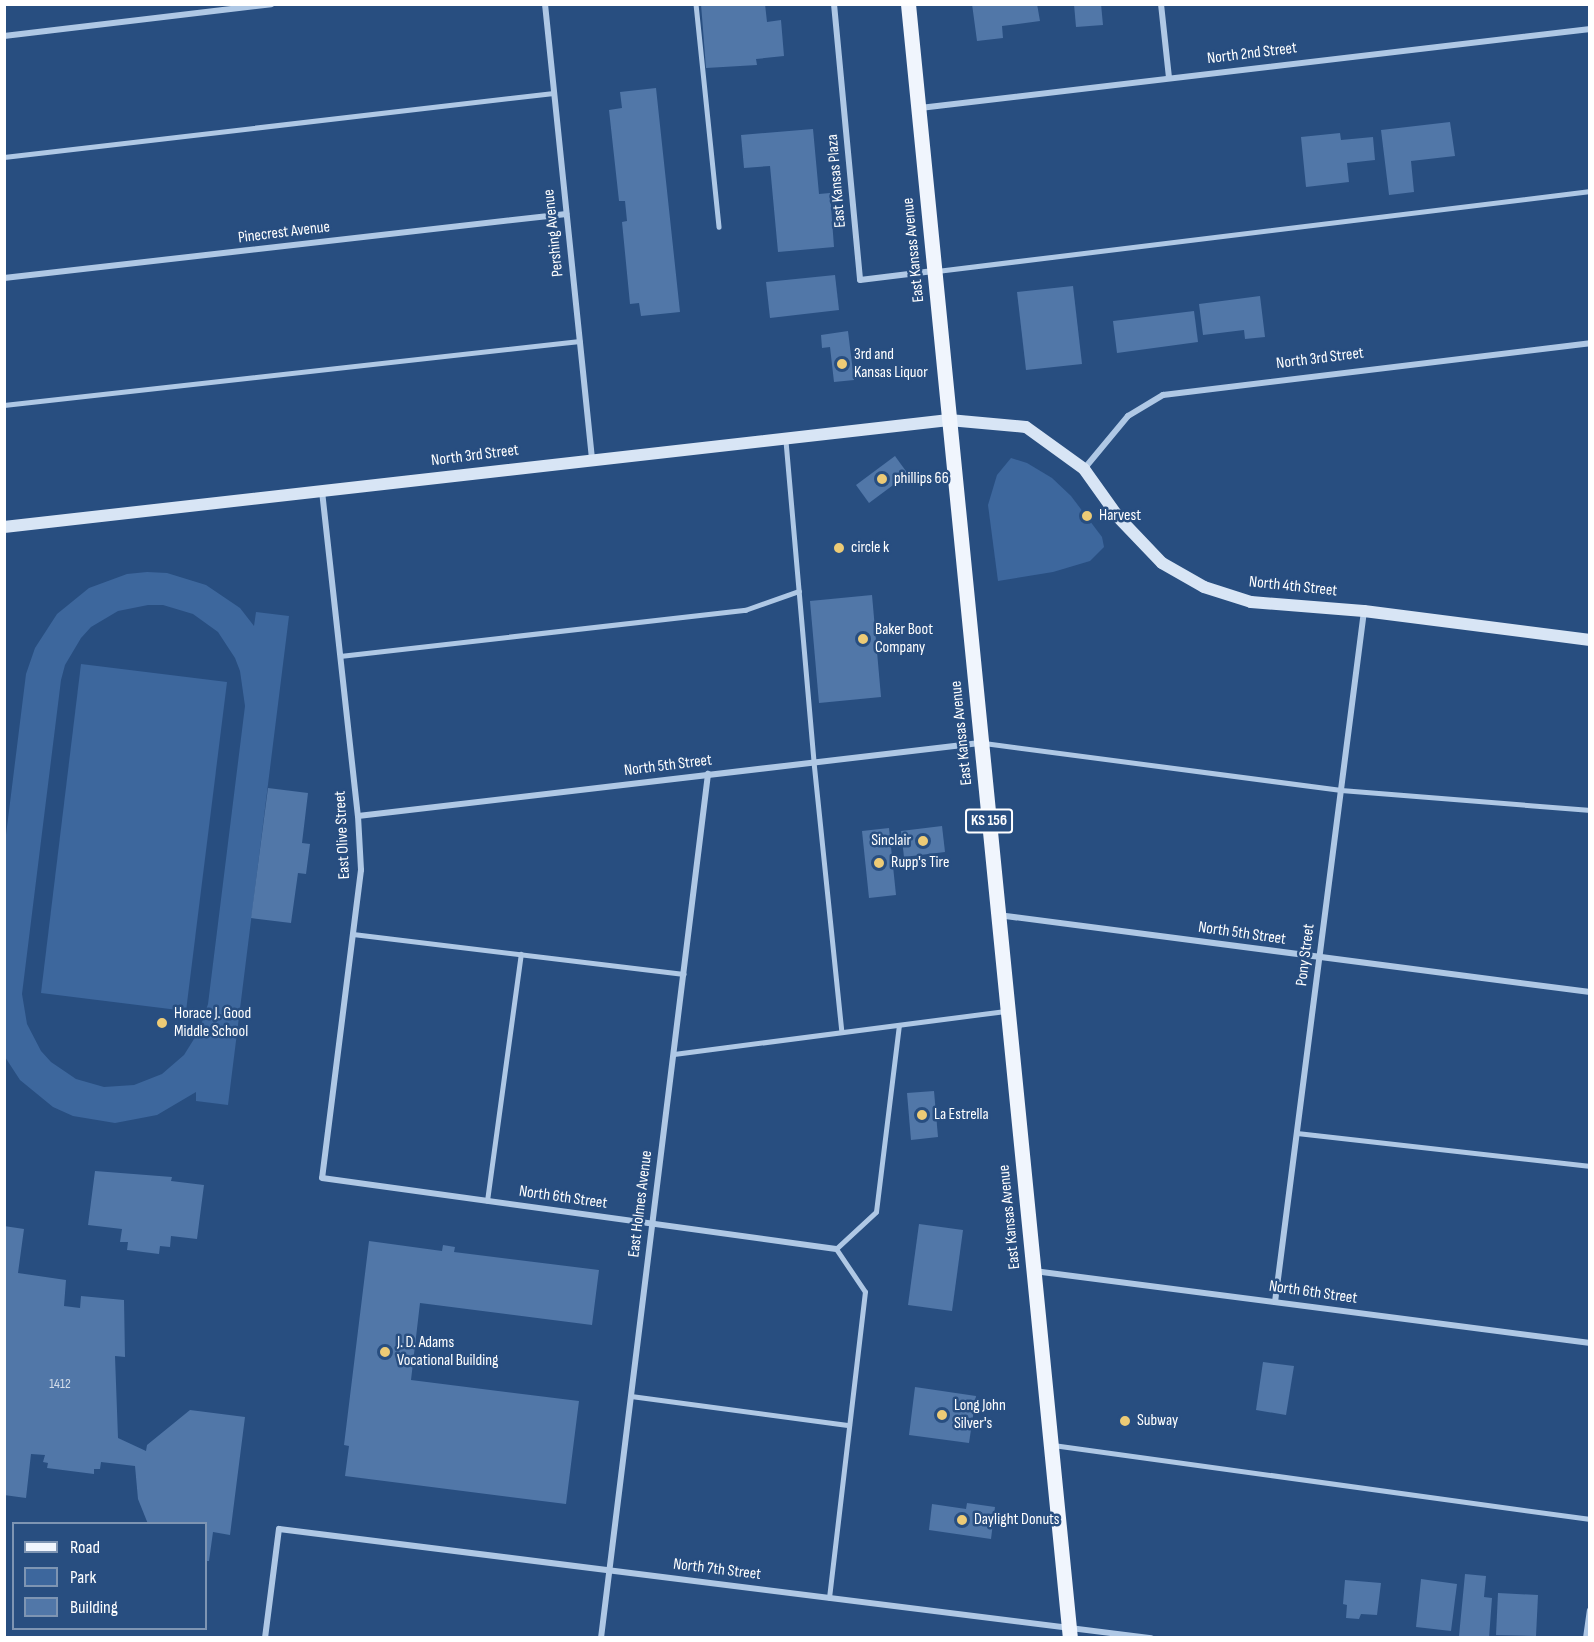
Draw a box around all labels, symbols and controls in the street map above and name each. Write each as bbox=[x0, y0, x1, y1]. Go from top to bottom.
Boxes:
street label: North 2nd Street bbox=[1206, 39, 1298, 69]
street label: East Kansas Plaza bbox=[823, 133, 851, 229]
street label: Pershing Avenue bbox=[540, 188, 568, 278]
street label: East Kansas Avenue bbox=[899, 197, 929, 303]
street label: Pinecrest Avenue bbox=[237, 218, 331, 248]
street label: North 3rd Street bbox=[1275, 344, 1365, 374]
place label: 3rd and Kansas Liquor bbox=[854, 345, 928, 383]
marker: 3rd and Kansas Liquor bbox=[835, 357, 849, 371]
street label: North 3rd Street bbox=[430, 441, 520, 471]
place label: phillips 66 bbox=[894, 469, 949, 489]
marker: phillips 66 bbox=[875, 472, 889, 486]
place label: Harvest bbox=[1099, 506, 1141, 526]
marker: Harvest bbox=[1080, 509, 1094, 523]
place label: circle k bbox=[851, 538, 889, 558]
marker: circle k bbox=[832, 541, 846, 555]
street label: North 4th Street bbox=[1248, 573, 1338, 601]
place label: Baker Boot Company bbox=[875, 620, 933, 658]
marker: Baker Boot Company bbox=[856, 632, 870, 646]
street label: East Kansas Avenue bbox=[947, 680, 977, 786]
street label: North 5th Street bbox=[623, 751, 713, 781]
street label: East Olive Street bbox=[331, 790, 355, 880]
road number: KS 156 bbox=[965, 809, 1013, 833]
place label: Sinclair bbox=[871, 831, 911, 851]
marker: Sinclair bbox=[916, 834, 930, 848]
place label: Rupp's Tire bbox=[891, 853, 949, 873]
marker: Rupp's Tire bbox=[872, 856, 886, 870]
street label: North 5th Street bbox=[1197, 918, 1287, 950]
street label: Pony Street bbox=[1293, 923, 1319, 987]
place label: Horace J. Good Middle School bbox=[174, 1004, 251, 1042]
marker: Horace J. Good Middle School bbox=[155, 1016, 169, 1030]
place label: La Estrella bbox=[934, 1105, 989, 1125]
marker: La Estrella bbox=[915, 1108, 929, 1122]
street label: East Holmes Avenue bbox=[625, 1149, 657, 1259]
street label: East Kansas Avenue bbox=[995, 1164, 1025, 1270]
street label: North 6th Street bbox=[518, 1182, 608, 1214]
street label: North 6th Street bbox=[1268, 1277, 1358, 1309]
place label: J. D. Adams Vocational Building bbox=[397, 1333, 498, 1371]
marker: J. D. Adams Vocational Building bbox=[378, 1345, 392, 1359]
house number: 1412 bbox=[49, 1376, 71, 1392]
place label: Long John Silver's bbox=[954, 1396, 1006, 1434]
marker: Long John Silver's bbox=[935, 1408, 949, 1422]
place label: Subway bbox=[1137, 1411, 1178, 1431]
marker: Subway bbox=[1118, 1414, 1132, 1428]
place label: Daylight Donuts bbox=[974, 1510, 1060, 1530]
marker: Daylight Donuts bbox=[955, 1513, 969, 1527]
legend bbox=[12, 1522, 207, 1630]
text: Road bbox=[70, 1537, 100, 1558]
street label: North 7th Street bbox=[672, 1555, 762, 1585]
text: Park bbox=[70, 1567, 96, 1588]
text: Building bbox=[70, 1597, 118, 1618]

